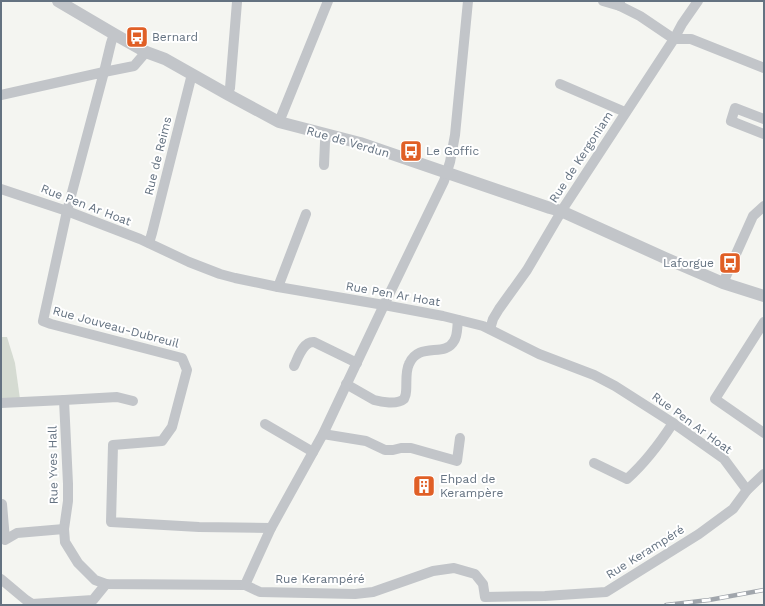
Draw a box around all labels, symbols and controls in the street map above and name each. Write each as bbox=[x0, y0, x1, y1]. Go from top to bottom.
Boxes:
bus stop icon: Bernard bbox=[124, 24, 150, 50]
place label: Bernard bbox=[152, 30, 198, 44]
street label: Rue de Kergoniam bbox=[546, 109, 616, 205]
street label: Rue de Reims bbox=[141, 115, 175, 197]
street label: Rue de Verdun bbox=[305, 123, 391, 161]
bus stop icon: Le Goffic bbox=[398, 138, 424, 164]
place label: Le Goffic bbox=[426, 144, 479, 158]
street label: Rue Pen Ar Hoat bbox=[39, 181, 133, 229]
bus stop icon: Laforgue bbox=[717, 250, 743, 276]
place label: Laforgue bbox=[663, 256, 714, 270]
street label: Rue Pen Ar Hoat bbox=[345, 279, 441, 309]
street label: Rue Jouveau-Dubreuil bbox=[51, 303, 181, 351]
street label: Rue Pen Ar Hoat bbox=[649, 389, 735, 457]
street label: Rue Yves Hall bbox=[45, 425, 61, 504]
place label: Ehpad de Kerampère bbox=[440, 472, 503, 500]
building icon: Ehpad de Kerampère bbox=[411, 473, 437, 499]
street label: Rue Kerampéré bbox=[603, 522, 687, 582]
street label: Rue Kerampéré bbox=[275, 572, 365, 586]

